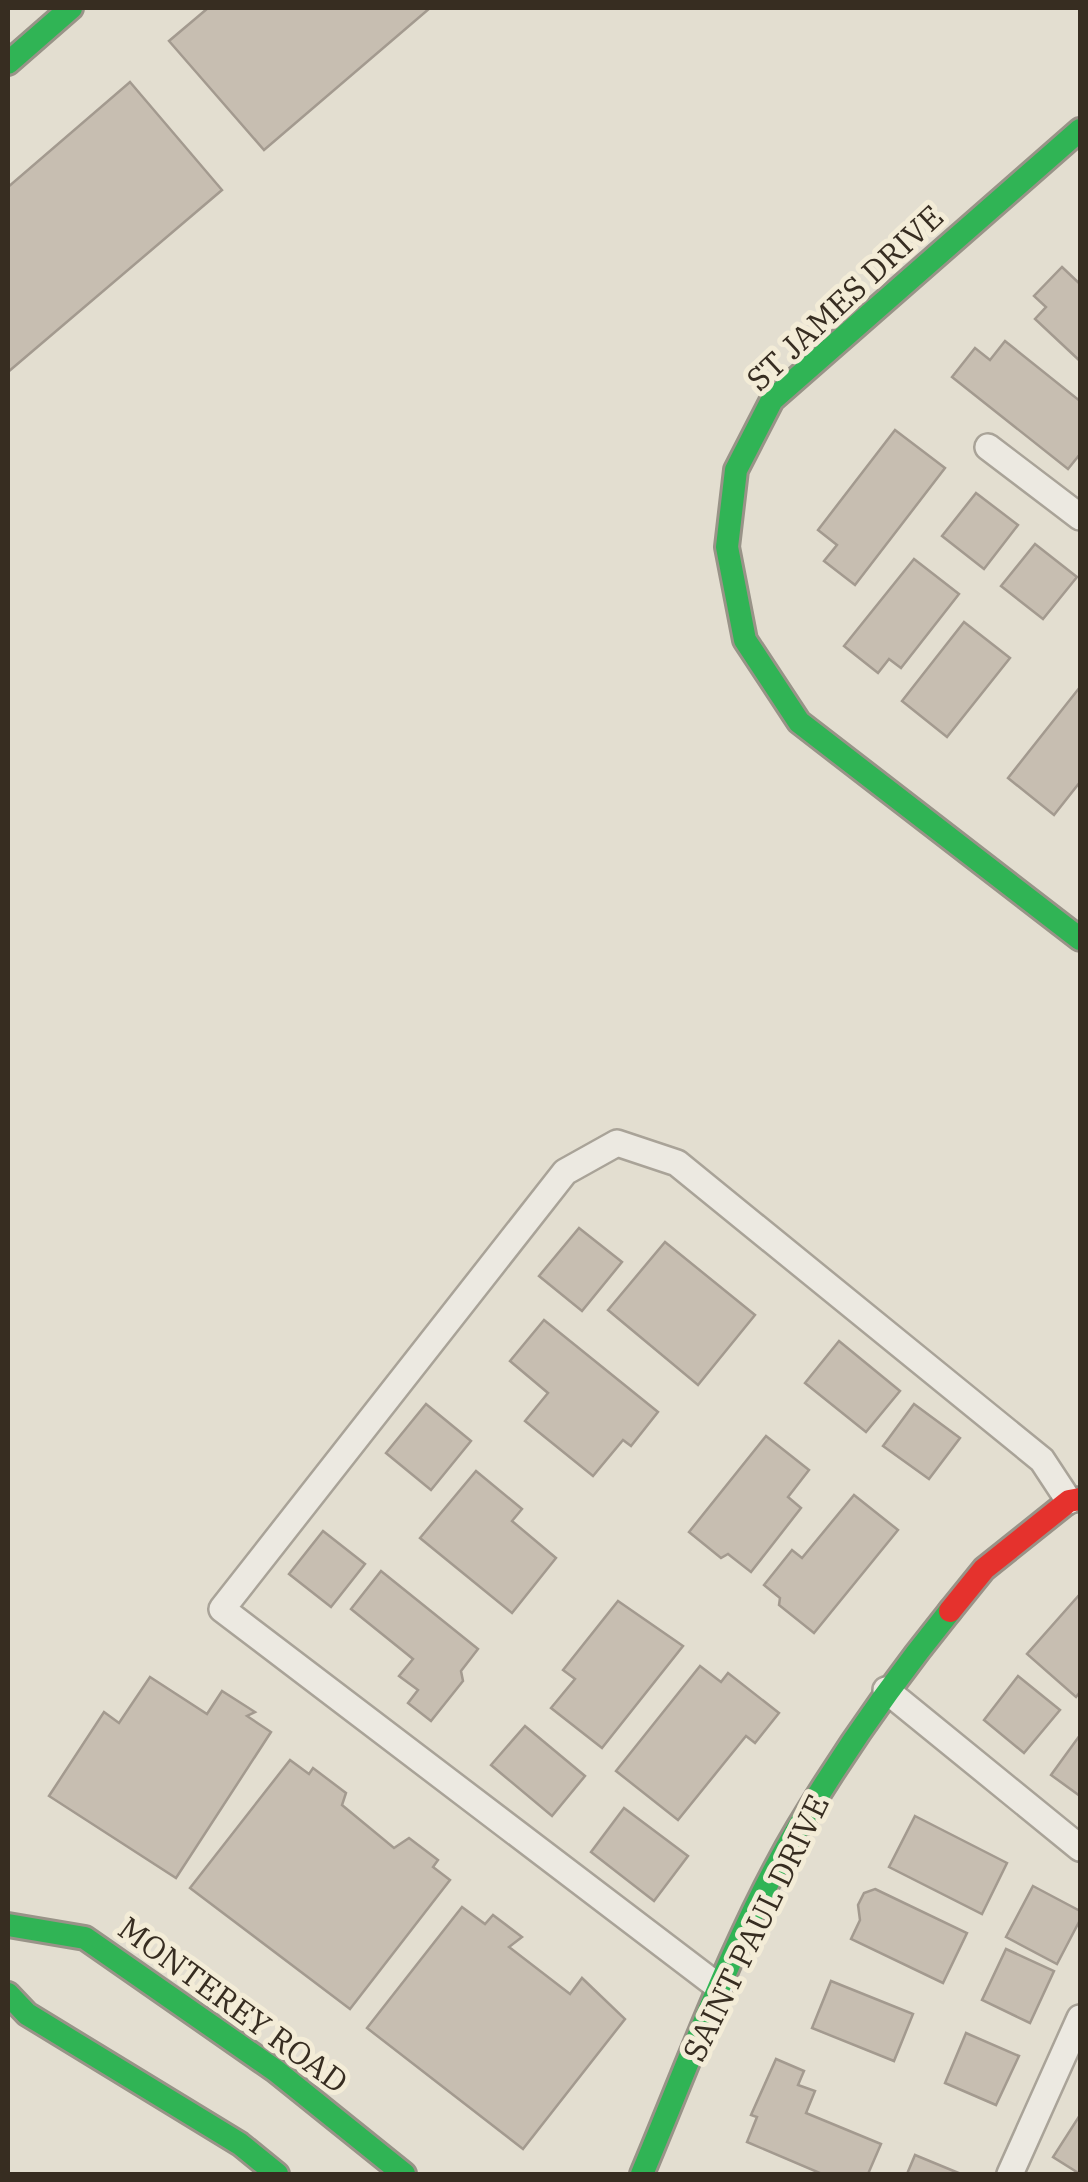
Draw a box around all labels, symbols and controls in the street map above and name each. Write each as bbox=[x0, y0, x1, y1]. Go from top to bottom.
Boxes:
street label: ST JAMES DRIVE bbox=[737, 195, 952, 399]
street label: SAINT PAUL DRIVE bbox=[672, 1787, 838, 2068]
street label: MONTEREY ROAD bbox=[110, 1907, 357, 2102]

